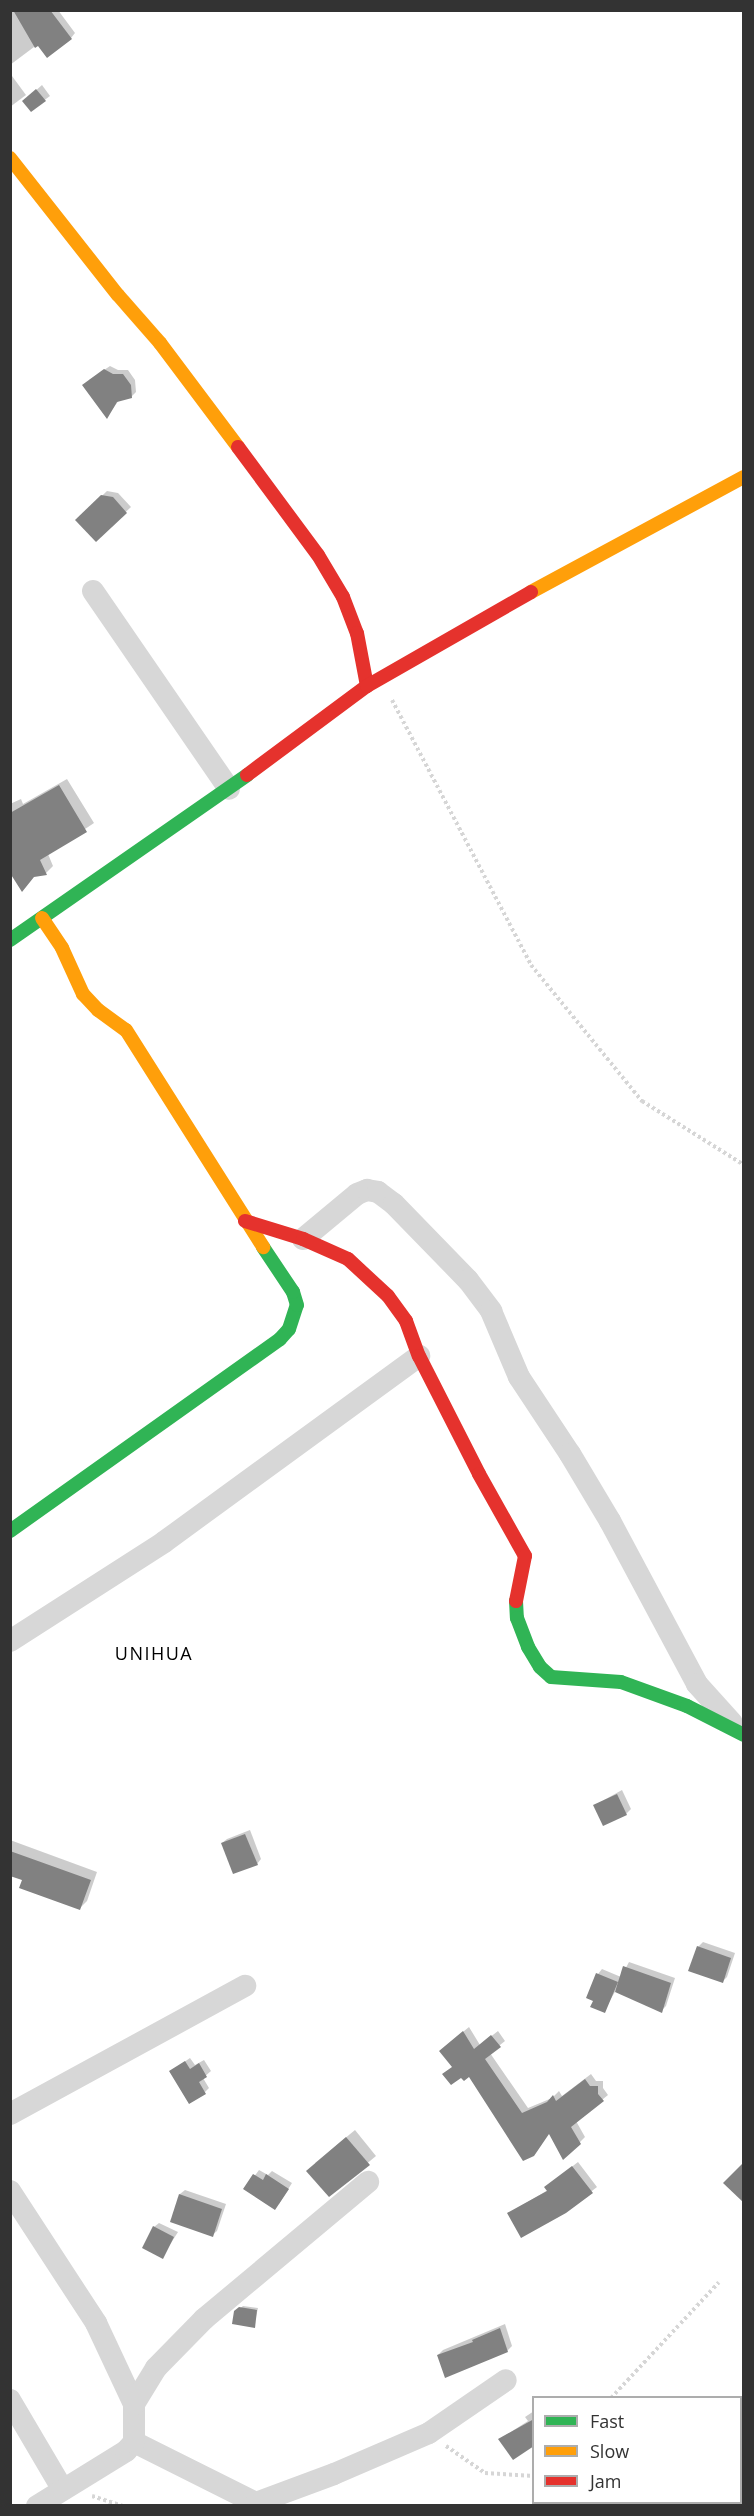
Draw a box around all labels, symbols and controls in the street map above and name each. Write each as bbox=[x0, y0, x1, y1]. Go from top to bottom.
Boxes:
district label: UNIHUA bbox=[115, 1642, 193, 1664]
legend bbox=[532, 2396, 742, 2504]
text: Fast bbox=[590, 2409, 624, 2433]
text: Slow bbox=[590, 2439, 629, 2463]
text: Jam bbox=[590, 2469, 622, 2493]

